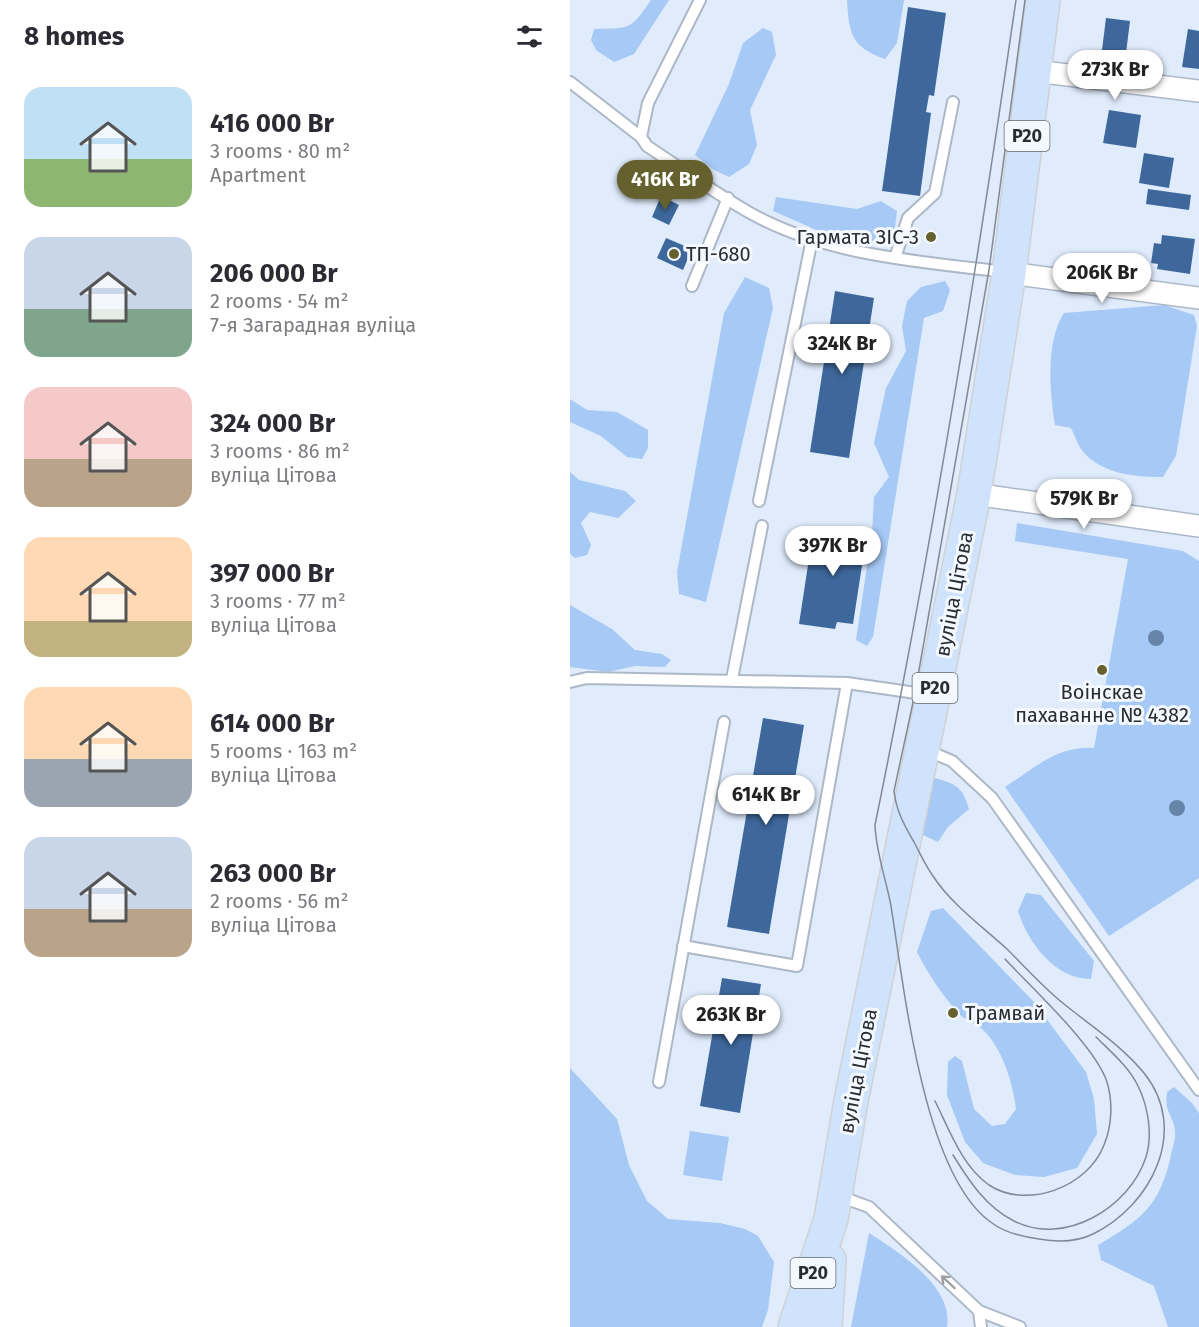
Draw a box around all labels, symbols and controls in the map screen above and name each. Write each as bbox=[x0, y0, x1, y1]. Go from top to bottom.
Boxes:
icon: filters bbox=[513, 20, 546, 53]
text: 8 homes bbox=[24, 21, 124, 52]
pin: 273K Br bbox=[1060, 50, 1170, 101]
text: 273K Br bbox=[1081, 57, 1149, 81]
text: 416 000 Br bbox=[210, 108, 334, 139]
icon: home bbox=[72, 111, 144, 183]
road number: Р20 bbox=[1004, 121, 1050, 151]
text: 3 rooms · 80 m² bbox=[210, 139, 350, 163]
pin: 416K Br bbox=[610, 160, 720, 211]
text: Apartment bbox=[210, 163, 306, 187]
text: 416K Br bbox=[631, 167, 699, 191]
place label: Гармата ЗІС-3 bbox=[797, 225, 919, 249]
marker: Гармата ЗІС-3 bbox=[924, 230, 938, 244]
place label: ТП-680 bbox=[686, 242, 751, 266]
marker: ТП-680 bbox=[667, 247, 681, 261]
pin: 206K Br bbox=[1047, 253, 1157, 304]
text: 206 000 Br bbox=[210, 258, 338, 289]
text: 206K Br bbox=[1066, 260, 1138, 284]
icon: home bbox=[72, 261, 144, 333]
text: 2 rooms · 54 m² bbox=[210, 289, 349, 313]
text: 7-я Загарадная вуліца bbox=[210, 313, 416, 337]
pin: 324K Br bbox=[787, 324, 897, 375]
text: 324K Br bbox=[807, 331, 877, 355]
text: 324 000 Br bbox=[210, 408, 335, 439]
icon: home bbox=[72, 411, 144, 483]
text: 3 rooms · 86 m² bbox=[210, 439, 350, 463]
text: вуліца Цітова bbox=[210, 463, 337, 487]
pin: 579K Br bbox=[1029, 479, 1139, 530]
text: 579K Br bbox=[1050, 486, 1118, 510]
pin: 397K Br bbox=[778, 526, 888, 577]
street label: вуліца Цітова bbox=[930, 529, 978, 659]
text: 397K Br bbox=[799, 533, 867, 557]
text: 397 000 Br bbox=[210, 558, 334, 589]
icon: home bbox=[72, 561, 144, 633]
text: 3 rooms · 77 m² bbox=[210, 589, 346, 613]
text: вуліца Цітова bbox=[210, 613, 337, 637]
marker: Воінскае пахаванне № 4382 bbox=[1095, 663, 1109, 677]
road number: Р20 bbox=[912, 673, 958, 703]
place label: Воінскае пахаванне № 4382 bbox=[1015, 680, 1189, 727]
text: 614 000 Br bbox=[210, 708, 334, 739]
icon: home bbox=[72, 711, 144, 783]
text: 5 rooms · 163 m² bbox=[210, 739, 357, 763]
text: вуліца Цітова bbox=[210, 763, 337, 787]
pin: 614K Br bbox=[711, 775, 821, 826]
text: 614K Br bbox=[732, 782, 800, 806]
text: 263 000 Br bbox=[210, 858, 336, 889]
icon: home bbox=[72, 861, 144, 933]
text: 2 rooms · 56 m² bbox=[210, 889, 349, 913]
text: вуліца Цітова bbox=[210, 913, 337, 937]
pin: 263K Br bbox=[676, 995, 786, 1046]
place label: Трамвай bbox=[965, 1001, 1045, 1025]
text: 263K Br bbox=[696, 1002, 766, 1026]
street label: вуліца Цітова bbox=[834, 1006, 882, 1136]
marker: Трамвай bbox=[946, 1006, 960, 1020]
road number: Р20 bbox=[790, 1258, 836, 1288]
one-way arrow bbox=[941, 1275, 956, 1289]

